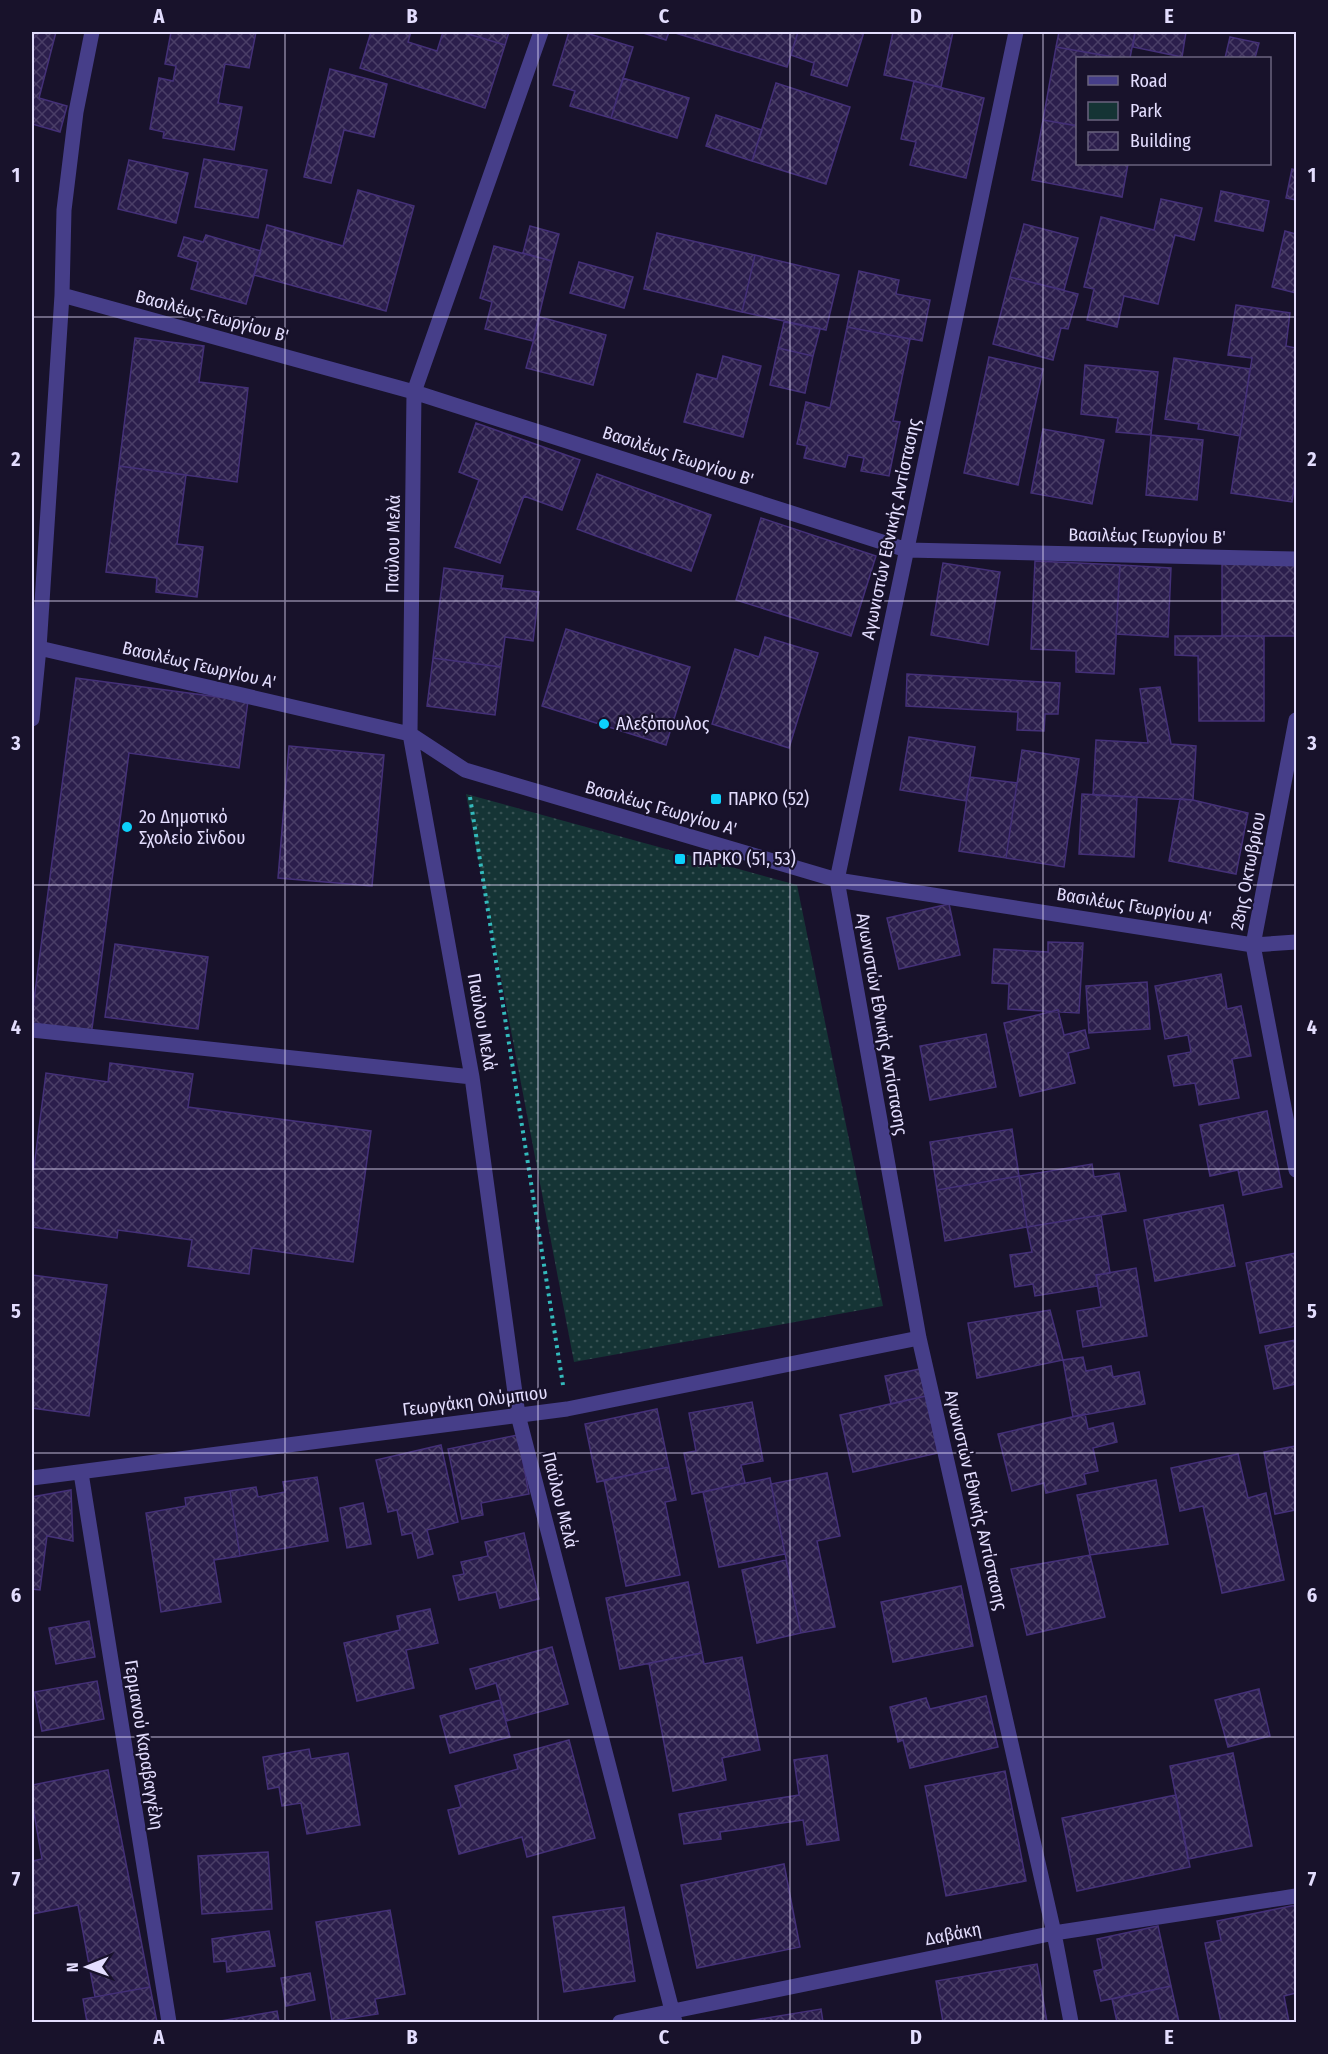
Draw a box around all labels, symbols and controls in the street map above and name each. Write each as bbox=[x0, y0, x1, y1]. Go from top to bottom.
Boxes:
text: A bbox=[153, 4, 166, 28]
text: B bbox=[406, 4, 418, 28]
text: C bbox=[659, 4, 670, 28]
text: D bbox=[910, 4, 922, 28]
text: E bbox=[1164, 4, 1174, 28]
legend bbox=[1076, 57, 1271, 165]
text: Road bbox=[1130, 70, 1167, 92]
text: Park bbox=[1130, 100, 1163, 122]
text: Building bbox=[1130, 130, 1191, 152]
text: 1 bbox=[12, 163, 20, 187]
text: 1 bbox=[1308, 163, 1316, 187]
street label: Βασιλέως Γεωργίου Β' bbox=[133, 285, 291, 347]
street label: Αγωνιστών Εθνικής Αντίστασης bbox=[857, 416, 925, 641]
street label: Βασιλέως Γεωργίου Β' bbox=[600, 421, 756, 491]
text: 2 bbox=[10, 447, 21, 471]
text: 2 bbox=[1306, 447, 1317, 471]
street label: Παύλου Μελά bbox=[381, 495, 405, 593]
street label: Βασιλέως Γεωργίου Β' bbox=[1068, 524, 1226, 548]
street label: Βασιλέως Γεωργίου Α' bbox=[120, 637, 278, 693]
place label: Αλεξόπουλος bbox=[616, 713, 710, 735]
marker: Αλεξόπουλος bbox=[597, 717, 611, 731]
text: 3 bbox=[10, 731, 21, 755]
text: 3 bbox=[1306, 731, 1317, 755]
street label: Βασιλέως Γεωργίου Α' bbox=[583, 776, 739, 840]
place label: ΠΑΡΚΟ (52) bbox=[728, 788, 809, 810]
marker: ΠΑΡΚΟ (52) bbox=[709, 792, 723, 806]
place label: 2o Δημοτικό Σχολείο Σίνδου bbox=[139, 806, 245, 849]
street label: 28ης Οκτωβρίου bbox=[1226, 810, 1270, 932]
marker: 2o Δημοτικό Σχολείο Σίνδου bbox=[120, 820, 134, 834]
place label: ΠΑΡΚΟ (51, 53) bbox=[692, 848, 796, 870]
marker: ΠΑΡΚΟ (51, 53) bbox=[673, 852, 687, 866]
street label: Βασιλέως Γεωργίου Α' bbox=[1055, 883, 1213, 929]
street label: Αγωνιστών Εθνικής Αντίστασης bbox=[852, 911, 912, 1137]
street label: Παύλου Μελά bbox=[463, 972, 501, 1072]
text: 4 bbox=[11, 1015, 21, 1039]
text: 4 bbox=[1307, 1015, 1317, 1039]
text: 5 bbox=[11, 1299, 21, 1323]
text: 5 bbox=[1307, 1299, 1317, 1323]
street label: Γεωργάκη Ολύμπιου bbox=[401, 1381, 549, 1421]
street label: Αγωνιστών Εθνικής Αντίστασης bbox=[940, 1388, 1012, 1613]
street label: Παύλου Μελά bbox=[537, 1450, 583, 1550]
text: 6 bbox=[11, 1583, 21, 1607]
text: 6 bbox=[1307, 1583, 1317, 1607]
street label: Γερμανού Καραβαγγέλη bbox=[120, 1658, 168, 1832]
text: 7 bbox=[12, 1867, 21, 1891]
text: 7 bbox=[1308, 1867, 1317, 1891]
street label: Δαβάκη bbox=[923, 1918, 983, 1950]
north arrow bbox=[57, 1937, 117, 1997]
text: N bbox=[63, 1962, 82, 1972]
text: A bbox=[153, 2025, 166, 2049]
text: B bbox=[406, 2025, 418, 2049]
text: C bbox=[659, 2025, 670, 2049]
text: D bbox=[910, 2025, 922, 2049]
text: E bbox=[1164, 2025, 1174, 2049]

